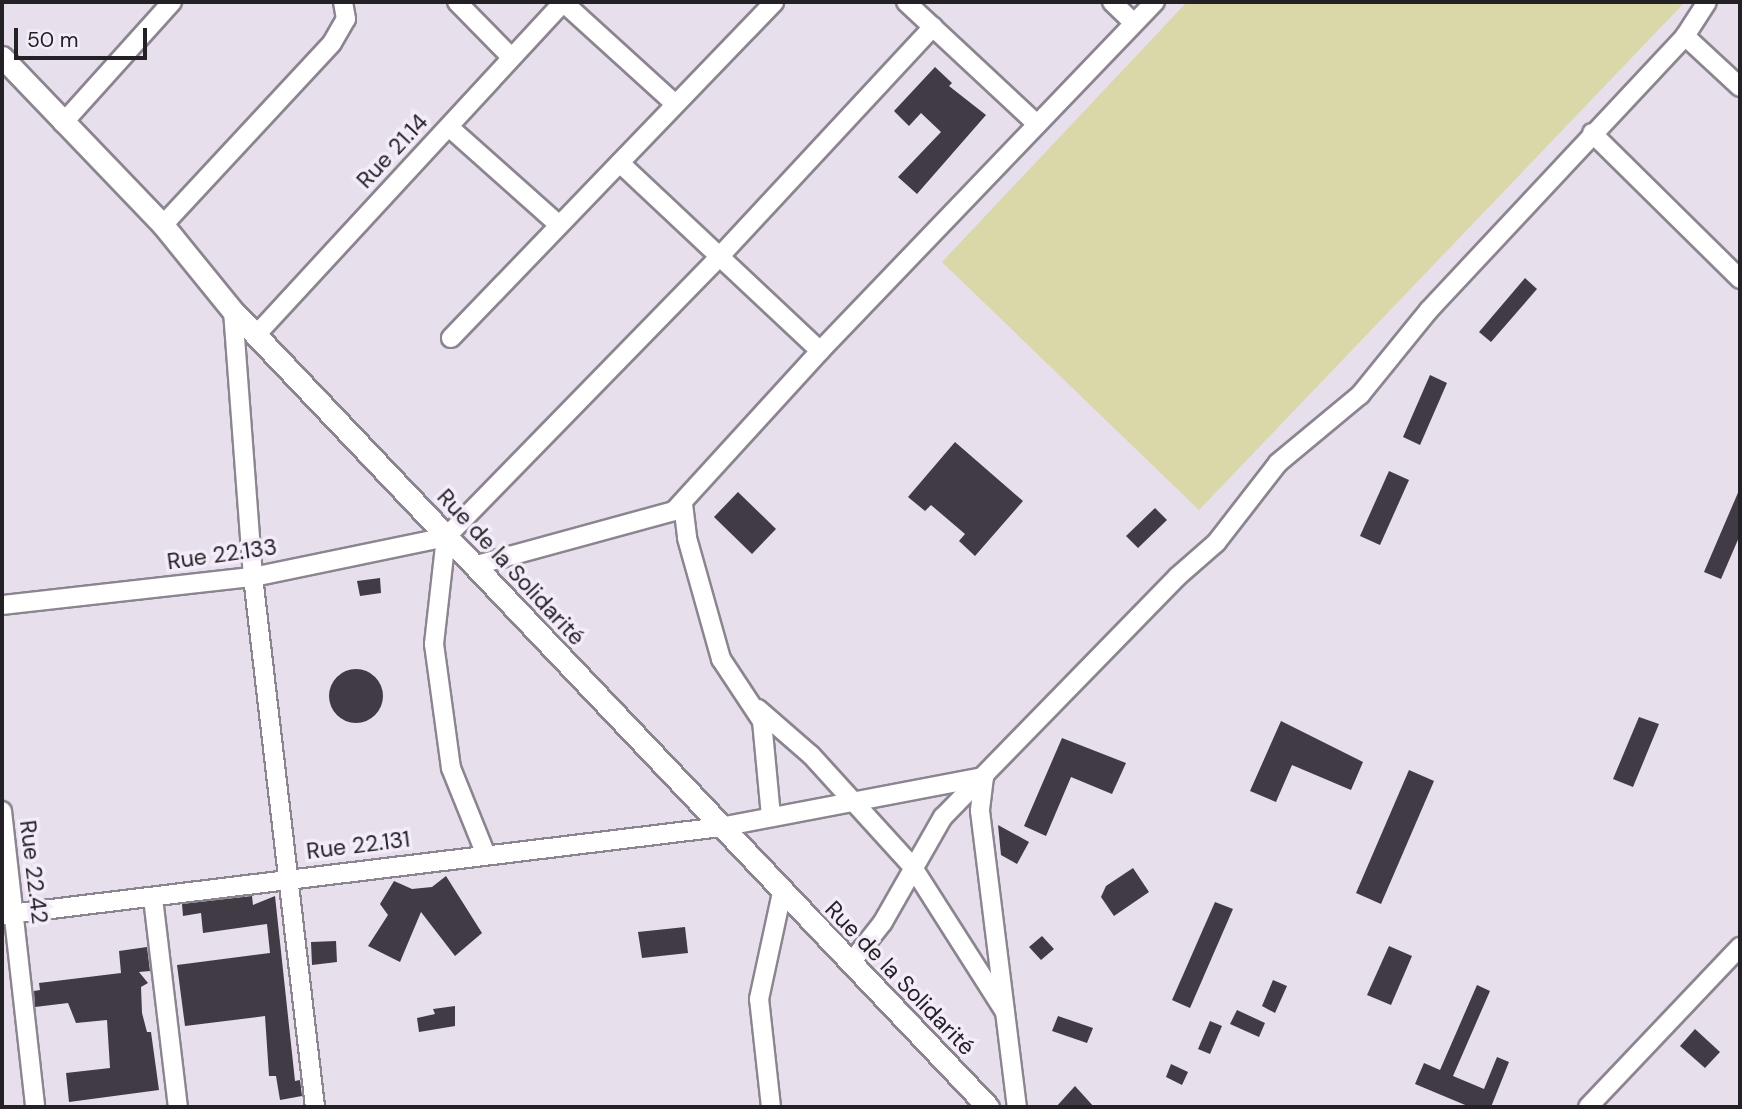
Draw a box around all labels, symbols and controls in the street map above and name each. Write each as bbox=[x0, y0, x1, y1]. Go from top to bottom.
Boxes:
scale bar bbox=[18, 14, 150, 58]
text: 50 m bbox=[27, 26, 78, 54]
street label: Rue 21.14 bbox=[351, 108, 433, 194]
street label: Rue de la Solidarité bbox=[431, 483, 591, 651]
street label: Rue 22.133 bbox=[165, 533, 279, 575]
street label: Rue 22.42 bbox=[14, 819, 54, 925]
street label: Rue 22.131 bbox=[305, 825, 411, 865]
street label: Rue de la Solidarité bbox=[819, 895, 981, 1061]

